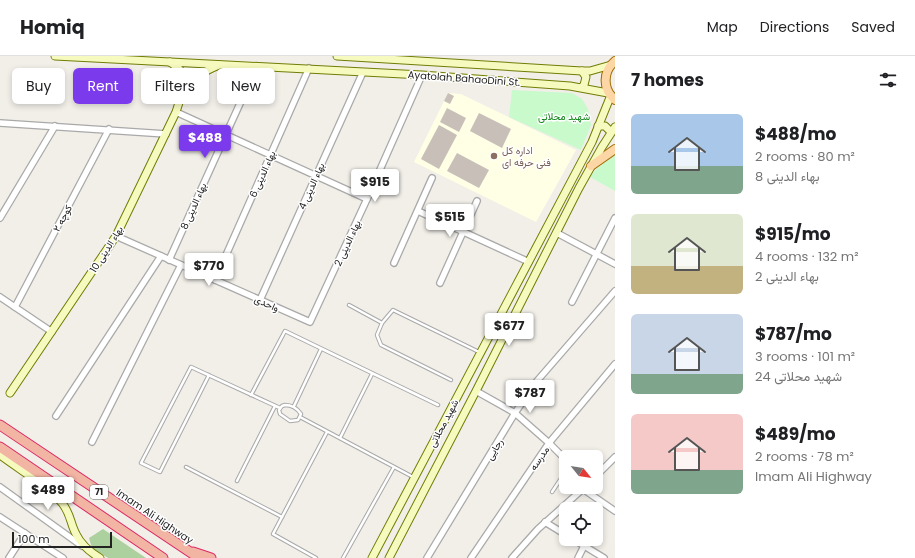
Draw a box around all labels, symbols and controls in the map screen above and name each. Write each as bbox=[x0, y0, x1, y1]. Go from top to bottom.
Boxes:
text: Homiq bbox=[20, 14, 85, 41]
text: Map bbox=[707, 17, 738, 37]
text: Directions bbox=[760, 17, 829, 37]
text: Saved bbox=[851, 17, 895, 37]
street label: Ayatolah BahaoDini St. bbox=[407, 67, 521, 90]
chip: Buy bbox=[12, 68, 65, 104]
chip: Rent bbox=[73, 68, 133, 104]
chip: Filters bbox=[141, 68, 209, 104]
chip: New bbox=[217, 68, 275, 104]
text: 7 homes bbox=[631, 68, 704, 92]
icon: filters bbox=[877, 69, 899, 91]
park label: شهید محلاتی bbox=[538, 109, 590, 124]
text: $488/mo bbox=[755, 122, 836, 146]
pin: $488 bbox=[181, 125, 229, 159]
text: $488 bbox=[188, 128, 222, 147]
icon: home bbox=[663, 130, 711, 178]
place label: اداره کل فنی حرفه ای bbox=[502, 143, 551, 170]
text: 2 rooms · 80 m² bbox=[755, 147, 855, 166]
street label: بهاء الدینی 6 bbox=[245, 148, 279, 200]
marker: اداره کل فنی حرفه ای bbox=[489, 151, 499, 161]
street label: بهاء الدینی 4 bbox=[294, 160, 328, 212]
text: بهاء الدینی 8 bbox=[755, 167, 820, 186]
pin: $915 bbox=[351, 169, 399, 203]
text: $915 bbox=[360, 172, 390, 191]
street label: بهاء الدینی 8 bbox=[176, 180, 210, 232]
street label: کوچه ۲ bbox=[49, 202, 76, 234]
pin: $515 bbox=[426, 204, 474, 238]
text: $515 bbox=[435, 207, 465, 226]
street label: بهاء الدینی 2 bbox=[330, 218, 365, 269]
text: $915/mo bbox=[755, 222, 831, 246]
street label: بهاء الدینی 10 bbox=[86, 223, 127, 276]
icon: home bbox=[663, 230, 711, 278]
text: 4 rooms · 132 m² bbox=[755, 247, 858, 266]
pin: $770 bbox=[185, 253, 233, 287]
text: $770 bbox=[194, 256, 224, 275]
text: بهاء الدینی 2 bbox=[755, 267, 819, 286]
street label: واحدی bbox=[252, 291, 282, 316]
pin: $677 bbox=[485, 313, 533, 347]
text: $677 bbox=[494, 316, 524, 335]
text: $787/mo bbox=[755, 322, 832, 346]
icon: home bbox=[663, 330, 711, 378]
text: 3 rooms · 101 m² bbox=[755, 347, 855, 366]
text: شهید محلاتی 24 bbox=[755, 367, 842, 386]
pin: $787 bbox=[506, 380, 554, 414]
text: $787 bbox=[515, 383, 545, 402]
street label: شهید محلاتی bbox=[425, 397, 462, 450]
text: $489/mo bbox=[755, 422, 836, 446]
icon: home bbox=[663, 430, 711, 478]
street label: رجایی bbox=[482, 436, 507, 463]
street label: مدرسه bbox=[526, 443, 553, 473]
text: 2 rooms · 78 m² bbox=[755, 447, 854, 466]
north arrow bbox=[559, 450, 603, 494]
map controls bbox=[559, 450, 603, 546]
text: Imam Ali Highway bbox=[755, 467, 872, 486]
pin: $489 bbox=[24, 477, 72, 511]
text: $489 bbox=[31, 480, 65, 499]
road number: 71 bbox=[90, 485, 108, 499]
street label: Imam Ali Highway bbox=[113, 485, 197, 548]
button: locate bbox=[559, 502, 603, 546]
scale bar bbox=[12, 530, 112, 549]
text: 100 m bbox=[18, 531, 50, 547]

